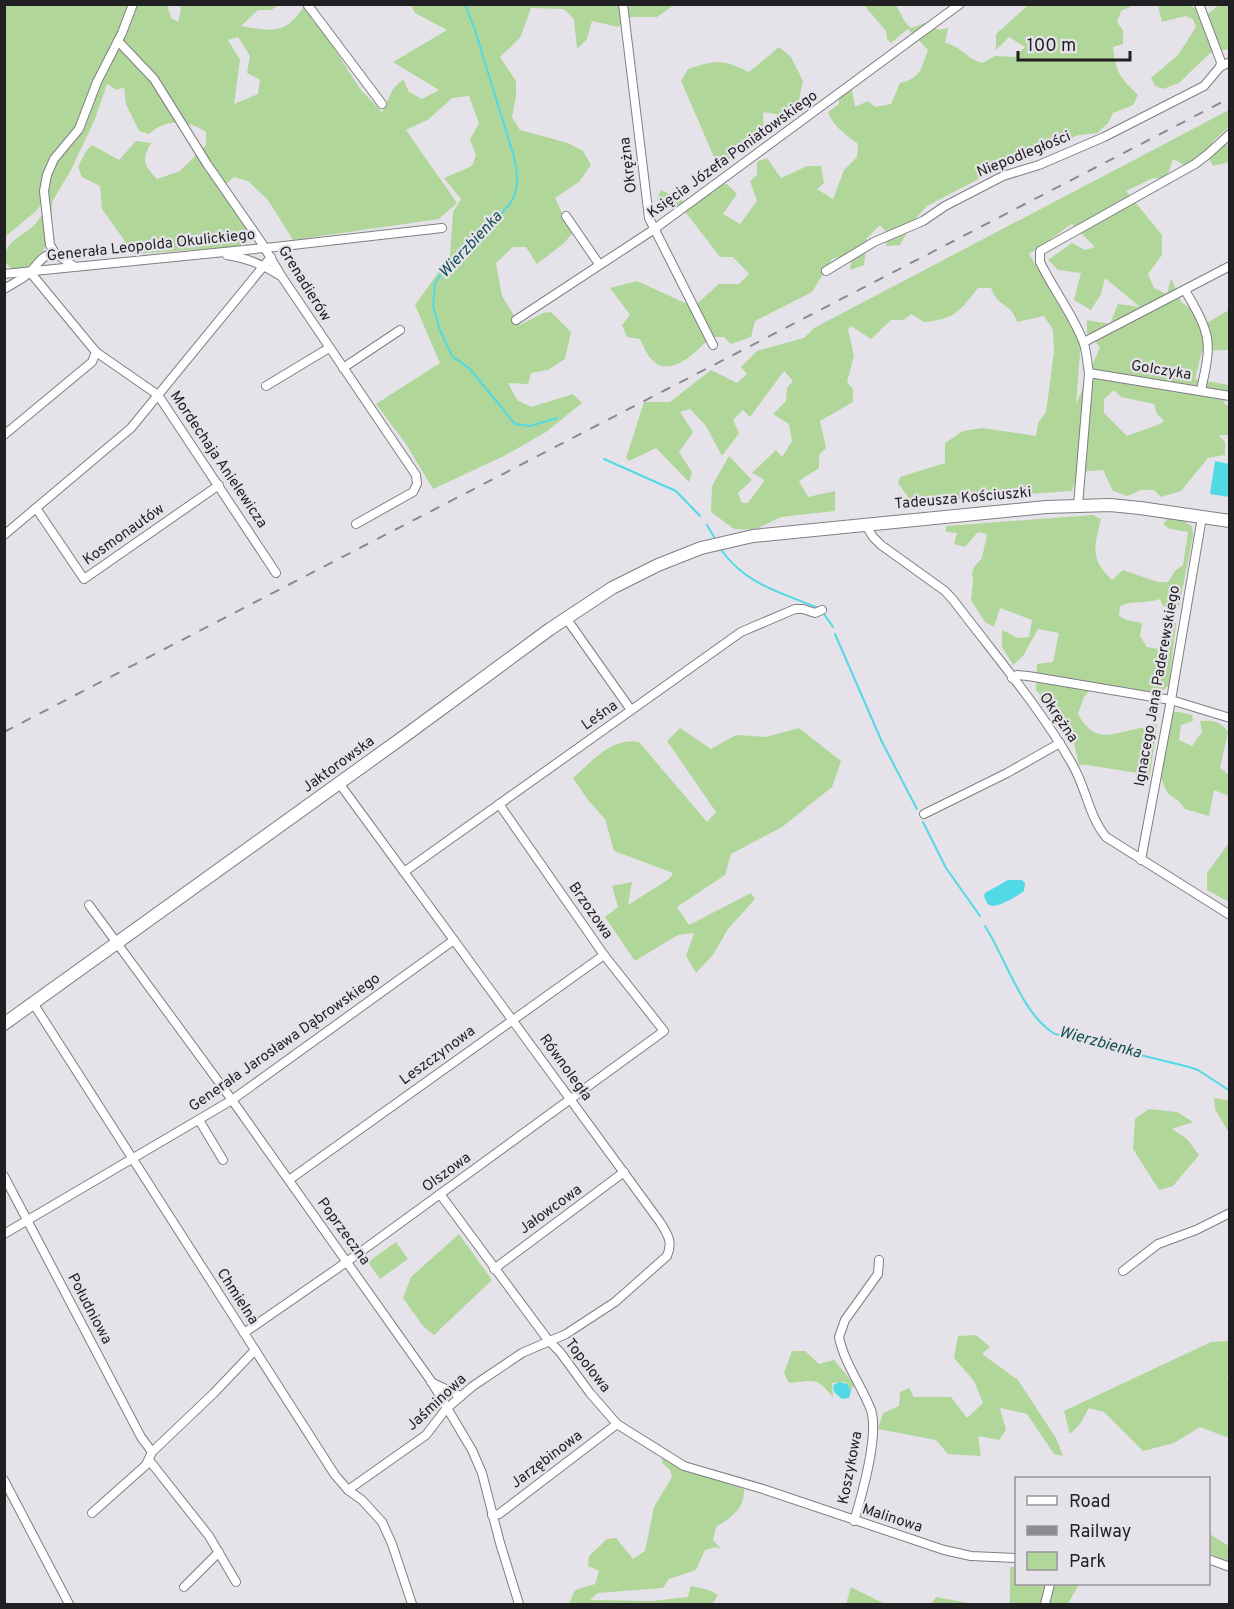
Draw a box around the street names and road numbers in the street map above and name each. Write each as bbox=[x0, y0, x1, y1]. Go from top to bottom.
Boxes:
street label: Księcia Józefa Poniatowskiego bbox=[644, 87, 822, 223]
street label: Niepodległości bbox=[974, 128, 1074, 182]
street label: Okrężna bbox=[616, 136, 642, 194]
street label: Generała Leopolda Okulickiego bbox=[46, 226, 256, 266]
street label: Grenadierów bbox=[273, 243, 335, 326]
street label: Golczyka bbox=[1129, 357, 1193, 385]
street label: Mordechaja Anielewicza bbox=[165, 388, 271, 532]
street label: Tadeusza Kościuszki bbox=[894, 484, 1032, 514]
street label: Kosmonautów bbox=[79, 500, 169, 570]
street label: Ignacego Jana Paderewskiego bbox=[1131, 584, 1185, 788]
street label: Okrężna bbox=[1034, 689, 1082, 747]
street label: Leśna bbox=[578, 697, 622, 735]
street label: Jaktorowska bbox=[299, 732, 379, 798]
street label: Brzozowa bbox=[563, 879, 617, 943]
street label: Generała Jarosława Dąbrowskiego bbox=[186, 969, 384, 1117]
street label: Leszczynowa bbox=[396, 1022, 480, 1090]
street label: Równoległa bbox=[534, 1031, 596, 1105]
street label: Olszowa bbox=[419, 1149, 475, 1197]
street label: Jałowcowa bbox=[516, 1181, 586, 1239]
street label: Poprzeczna bbox=[312, 1194, 374, 1270]
street label: Chmielna bbox=[212, 1265, 262, 1329]
street label: Południowa bbox=[62, 1270, 116, 1348]
street label: Topolowa bbox=[560, 1335, 614, 1397]
street label: Jaśminowa bbox=[403, 1370, 471, 1436]
street label: Jarzębinowa bbox=[507, 1427, 587, 1493]
street label: Koszykowa bbox=[835, 1430, 867, 1506]
street label: Malinowa bbox=[859, 1500, 925, 1538]

